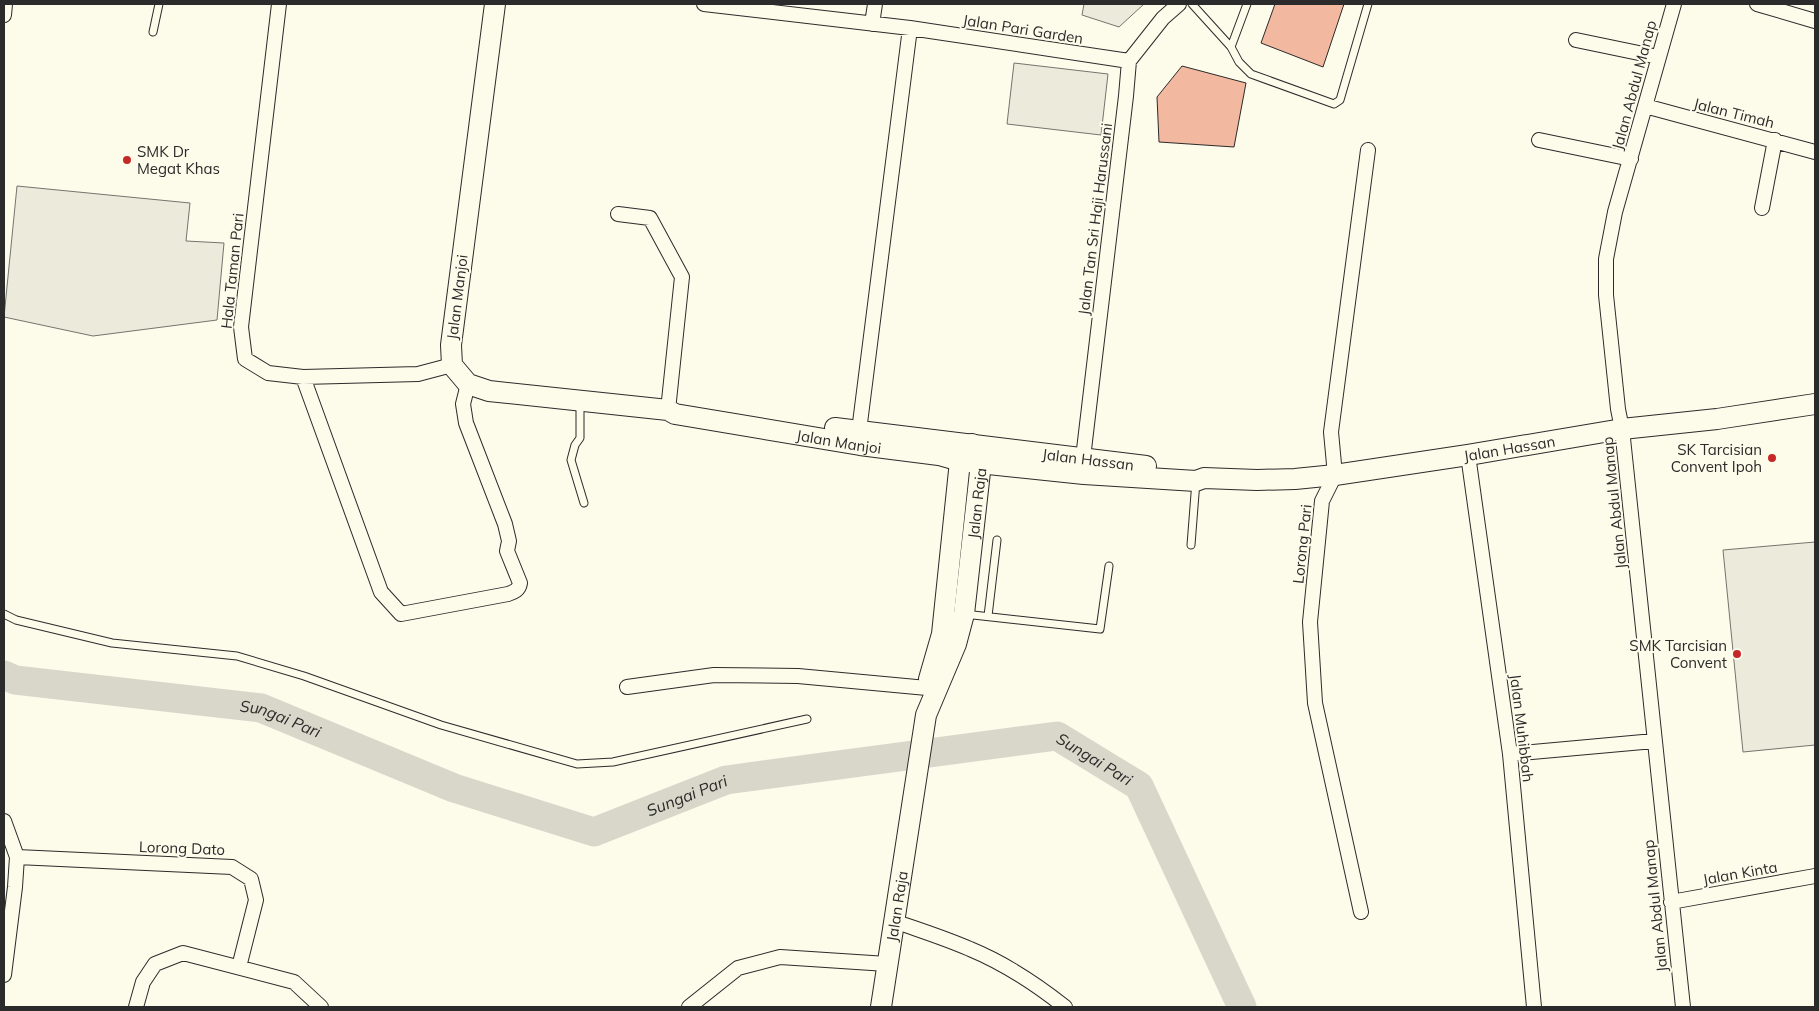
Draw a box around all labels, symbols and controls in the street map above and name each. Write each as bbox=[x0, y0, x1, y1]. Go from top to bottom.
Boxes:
street label: Jalan Pari Garden bbox=[961, 10, 1085, 48]
street label: Jalan Abdul Manap bbox=[1608, 18, 1660, 152]
street label: Jalan Timah bbox=[1692, 94, 1776, 132]
street label: Jalan Tan Sri Haji Harussani bbox=[1074, 122, 1116, 316]
place label: SMK Dr Megat Khas bbox=[137, 142, 220, 178]
marker: SMK Dr Megat Khas bbox=[121, 154, 133, 166]
street label: Hala Taman Pari bbox=[216, 212, 248, 330]
street label: Jalan Manjoi bbox=[442, 253, 472, 341]
street label: Jalan Manjoi bbox=[795, 425, 882, 457]
street label: Jalan Hassan bbox=[1462, 431, 1556, 465]
street label: Jalan Abdul Manap bbox=[1598, 436, 1630, 570]
place label: SK Tarcisian Convent Ipoh bbox=[1671, 440, 1762, 476]
street label: Jalan Hassan bbox=[1041, 444, 1135, 474]
marker: SK Tarcisian Convent Ipoh bbox=[1766, 452, 1778, 464]
street label: Jalan Raja bbox=[963, 467, 990, 540]
street label: Lorong Pari bbox=[1288, 503, 1316, 585]
place label: SMK Tarcisian Convent bbox=[1629, 636, 1727, 672]
marker: SMK Tarcisian Convent bbox=[1731, 648, 1743, 660]
street label: Jalan Muhibbah bbox=[1506, 673, 1538, 783]
water label: Sungai Pari bbox=[239, 696, 324, 742]
water label: Sungai Pari bbox=[1053, 728, 1136, 790]
water label: Sungai Pari bbox=[643, 771, 730, 820]
street label: Lorong Dato bbox=[139, 837, 225, 859]
street label: Jalan Abdul Manap bbox=[1639, 839, 1671, 973]
street label: Jalan Kinta bbox=[1701, 857, 1779, 889]
street label: Jalan Raja bbox=[882, 870, 911, 943]

